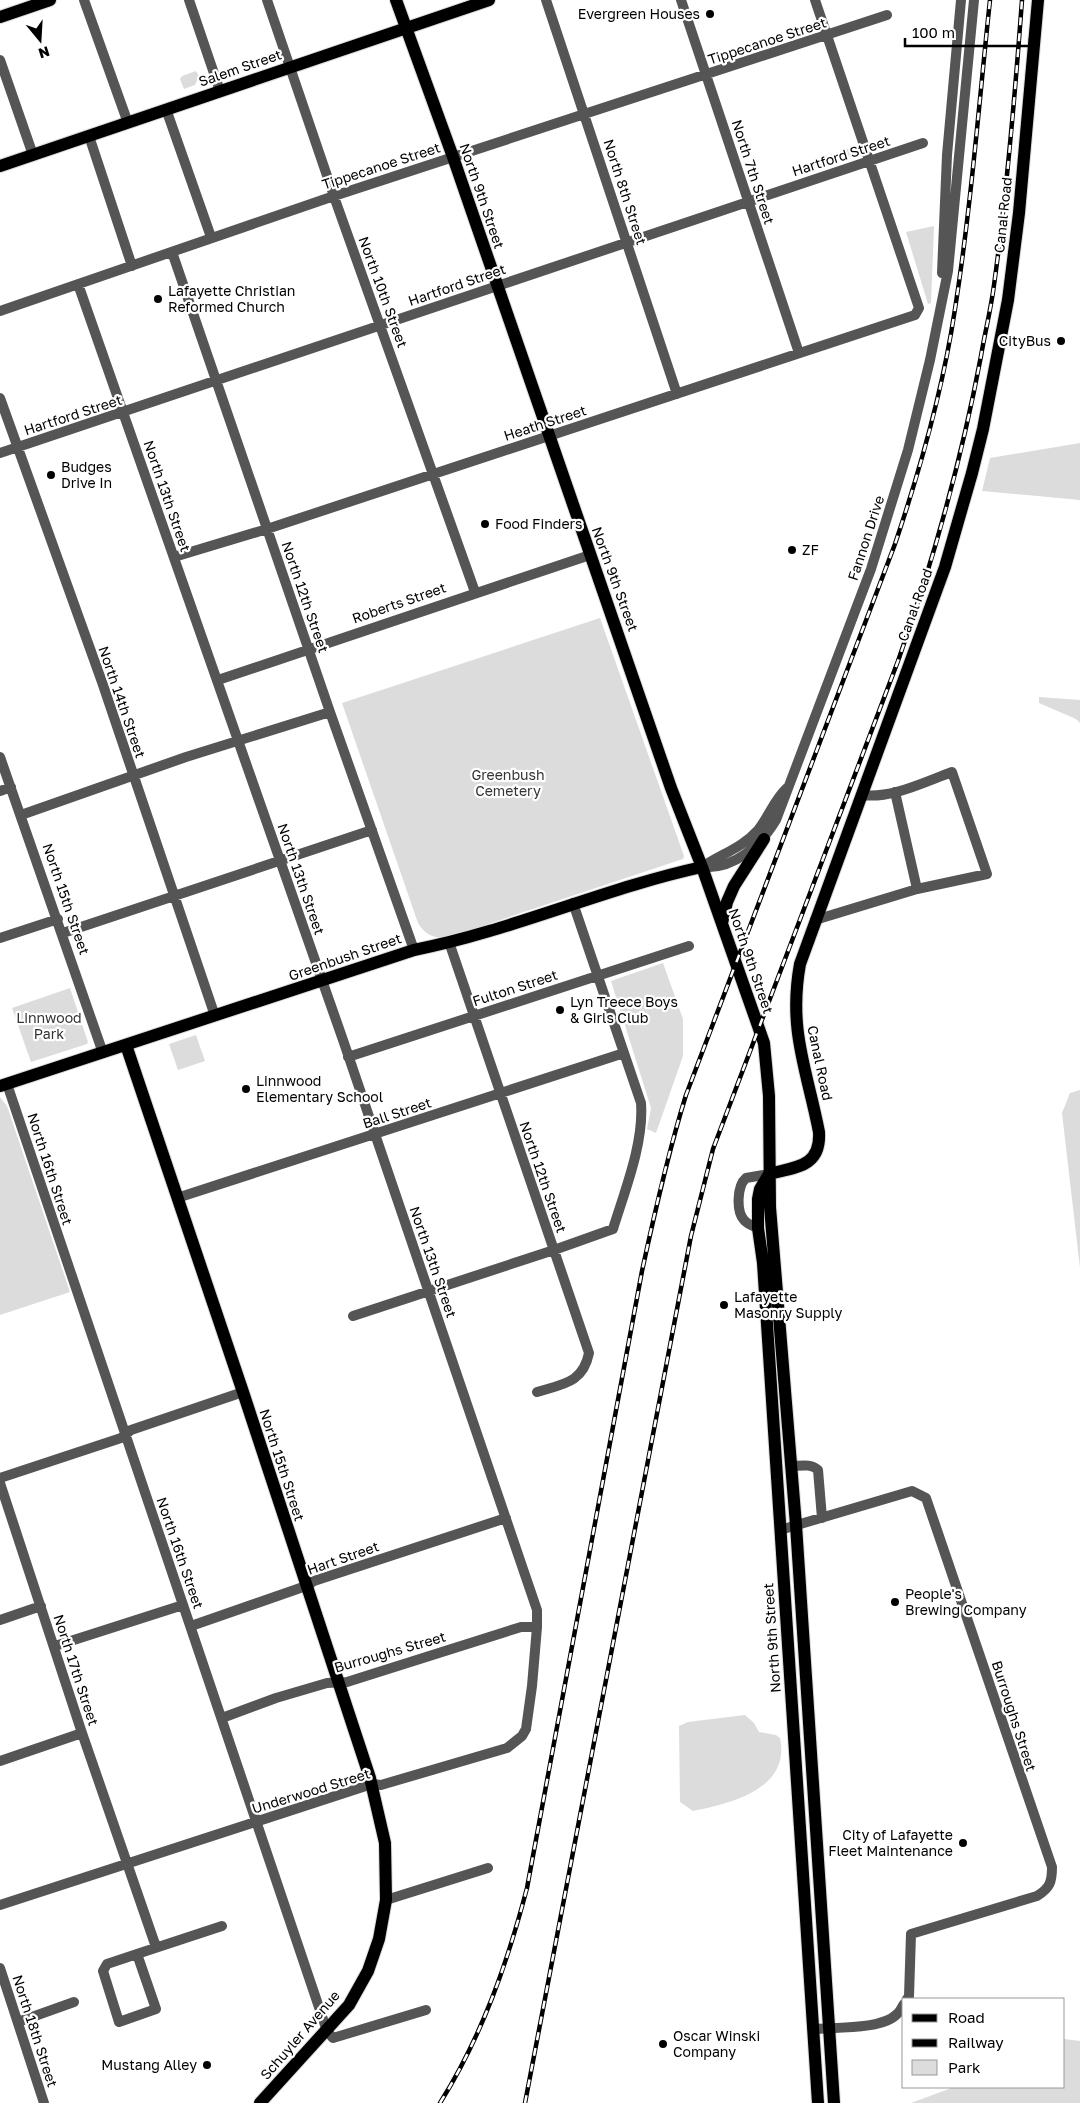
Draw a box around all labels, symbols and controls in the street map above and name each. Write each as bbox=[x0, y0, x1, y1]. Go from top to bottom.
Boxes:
place label: Evergreen Houses bbox=[578, 5, 700, 22]
marker: Evergreen Houses bbox=[704, 8, 716, 20]
street label: Tippecanoe Street bbox=[706, 13, 828, 68]
north arrow bbox=[15, 15, 65, 65]
scale bar bbox=[905, 15, 1030, 47]
text: 100 m bbox=[912, 23, 955, 41]
text: N bbox=[36, 43, 52, 63]
street label: Salem Street bbox=[196, 45, 284, 90]
street label: North 7th Street bbox=[729, 117, 778, 226]
street label: Hartford Street bbox=[790, 132, 892, 179]
street label: North 8th Street bbox=[600, 137, 651, 247]
street label: Tippecanoe Street bbox=[320, 138, 442, 193]
street label: North 9th Street bbox=[457, 141, 508, 251]
street label: Canal Road bbox=[990, 176, 1015, 254]
street label: North 10th Street bbox=[355, 234, 411, 350]
street label: Hartford Street bbox=[406, 260, 508, 309]
place label: Lafayette Christian Reformed Church bbox=[168, 282, 295, 315]
marker: Lafayette Christian Reformed Church bbox=[152, 293, 164, 305]
place label: CityBus bbox=[999, 332, 1051, 349]
marker: CityBus bbox=[1055, 335, 1067, 347]
street label: Hartford Street bbox=[22, 391, 124, 438]
street label: Heath Street bbox=[501, 401, 588, 444]
street label: North 13th Street bbox=[140, 438, 194, 554]
place label: Budges Drive In bbox=[61, 458, 112, 491]
marker: Budges Drive In bbox=[45, 469, 57, 481]
street label: Fannon Drive bbox=[844, 493, 887, 583]
place label: Food Finders bbox=[495, 515, 582, 532]
marker: Food Finders bbox=[479, 518, 491, 530]
street label: North 9th Street bbox=[589, 524, 642, 633]
street label: North 12th Street bbox=[278, 539, 332, 655]
place label: ZF bbox=[802, 541, 819, 558]
marker: ZF bbox=[786, 544, 798, 556]
street label: Canal Road bbox=[894, 566, 936, 644]
street label: Roberts Street bbox=[350, 579, 448, 627]
street label: North 14th Street bbox=[95, 644, 150, 760]
park label: Greenbush Cemetery bbox=[471, 766, 545, 799]
street label: North 13th Street bbox=[274, 821, 328, 937]
street label: North 15th Street bbox=[39, 841, 93, 957]
street label: North 9th Street bbox=[726, 906, 777, 1016]
street label: Greenbush Street bbox=[286, 929, 403, 984]
street label: Fulton Street bbox=[470, 966, 560, 1009]
place label: Lyn Treece Boys & Girls Club bbox=[570, 993, 678, 1026]
marker: Lyn Treece Boys & Girls Club bbox=[554, 1004, 566, 1016]
park label: Linnwood Park bbox=[16, 1009, 82, 1042]
street label: Canal Road bbox=[804, 1024, 837, 1102]
place label: Linnwood Elementary School bbox=[256, 1072, 383, 1105]
marker: Linnwood Elementary School bbox=[240, 1083, 252, 1095]
street label: Ball Street bbox=[360, 1093, 433, 1132]
street label: North 16th Street bbox=[24, 1111, 77, 1227]
street label: North 12th Street bbox=[516, 1119, 570, 1235]
street label: North 13th Street bbox=[406, 1204, 460, 1320]
place label: Lafayette Masonry Supply bbox=[734, 1288, 842, 1321]
marker: Lafayette Masonry Supply bbox=[718, 1299, 730, 1311]
street label: North 15th Street bbox=[256, 1407, 309, 1523]
street label: North 16th Street bbox=[153, 1495, 208, 1611]
street label: Hart Street bbox=[305, 1537, 381, 1578]
street label: North 9th Street bbox=[759, 1583, 784, 1694]
place label: People's Brewing Company bbox=[905, 1585, 1027, 1618]
marker: People's Brewing Company bbox=[889, 1596, 901, 1608]
street label: North 17th Street bbox=[50, 1612, 102, 1728]
street label: Burroughs Street bbox=[332, 1627, 448, 1676]
street label: Burroughs Street bbox=[989, 1658, 1040, 1773]
street label: Underwood Street bbox=[250, 1764, 372, 1817]
place label: City of Lafayette Fleet Maintenance bbox=[828, 1826, 953, 1859]
marker: City of Lafayette Fleet Maintenance bbox=[957, 1837, 969, 1849]
street label: North 18th Street bbox=[9, 1973, 62, 2089]
street label: Schuyler Avenue bbox=[256, 1987, 343, 2083]
legend bbox=[902, 1998, 1065, 2088]
text: Road bbox=[948, 2008, 985, 2026]
place label: Oscar Winski Company bbox=[673, 2027, 760, 2060]
text: Railway bbox=[948, 2033, 1004, 2051]
marker: Oscar Winski Company bbox=[657, 2038, 669, 2050]
place label: Mustang Alley bbox=[101, 2056, 197, 2073]
text: Park bbox=[948, 2058, 981, 2076]
marker: Mustang Alley bbox=[201, 2059, 213, 2071]

